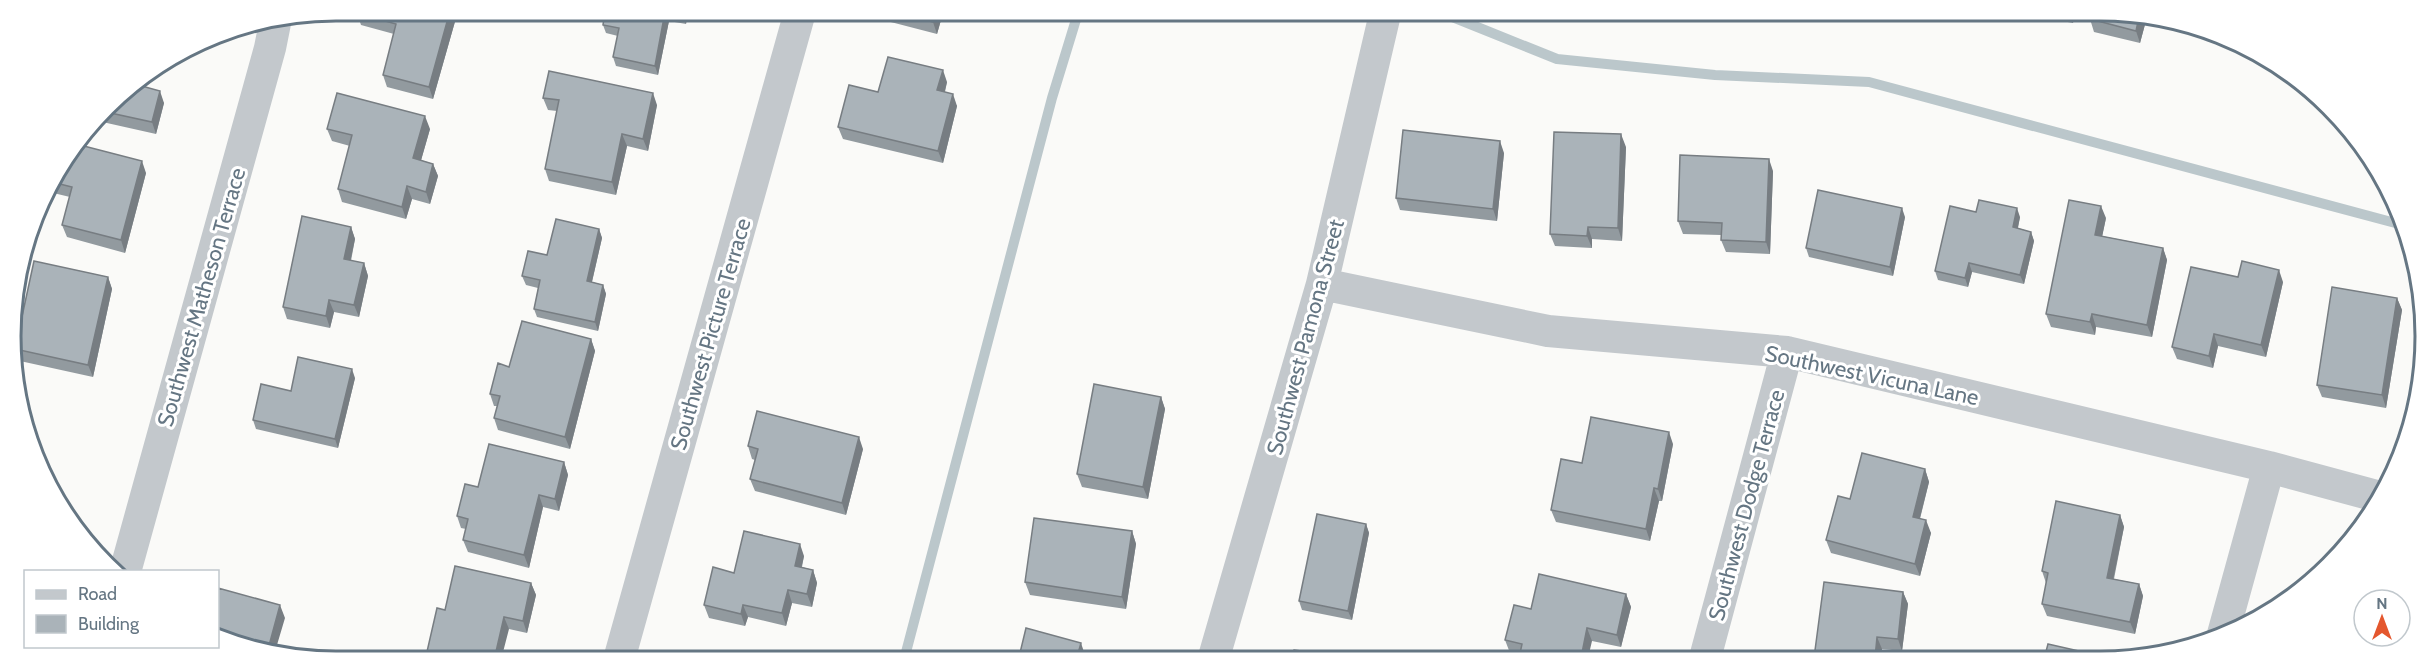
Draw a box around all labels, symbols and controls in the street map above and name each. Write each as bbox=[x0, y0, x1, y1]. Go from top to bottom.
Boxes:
street label: Southwest Matheson Terrace bbox=[152, 165, 251, 430]
street label: Southwest Picture Terrace bbox=[664, 215, 757, 453]
street label: Southwest Pamona Street bbox=[1261, 216, 1350, 458]
street label: Southwest Vicuna Lane bbox=[1763, 340, 1981, 411]
street label: Southwest Dodge Terrace bbox=[1703, 387, 1790, 624]
legend bbox=[24, 570, 219, 648]
text: Road bbox=[78, 583, 117, 605]
north arrow bbox=[2352, 588, 2412, 648]
text: N bbox=[2376, 594, 2388, 613]
text: Building bbox=[78, 613, 140, 635]

